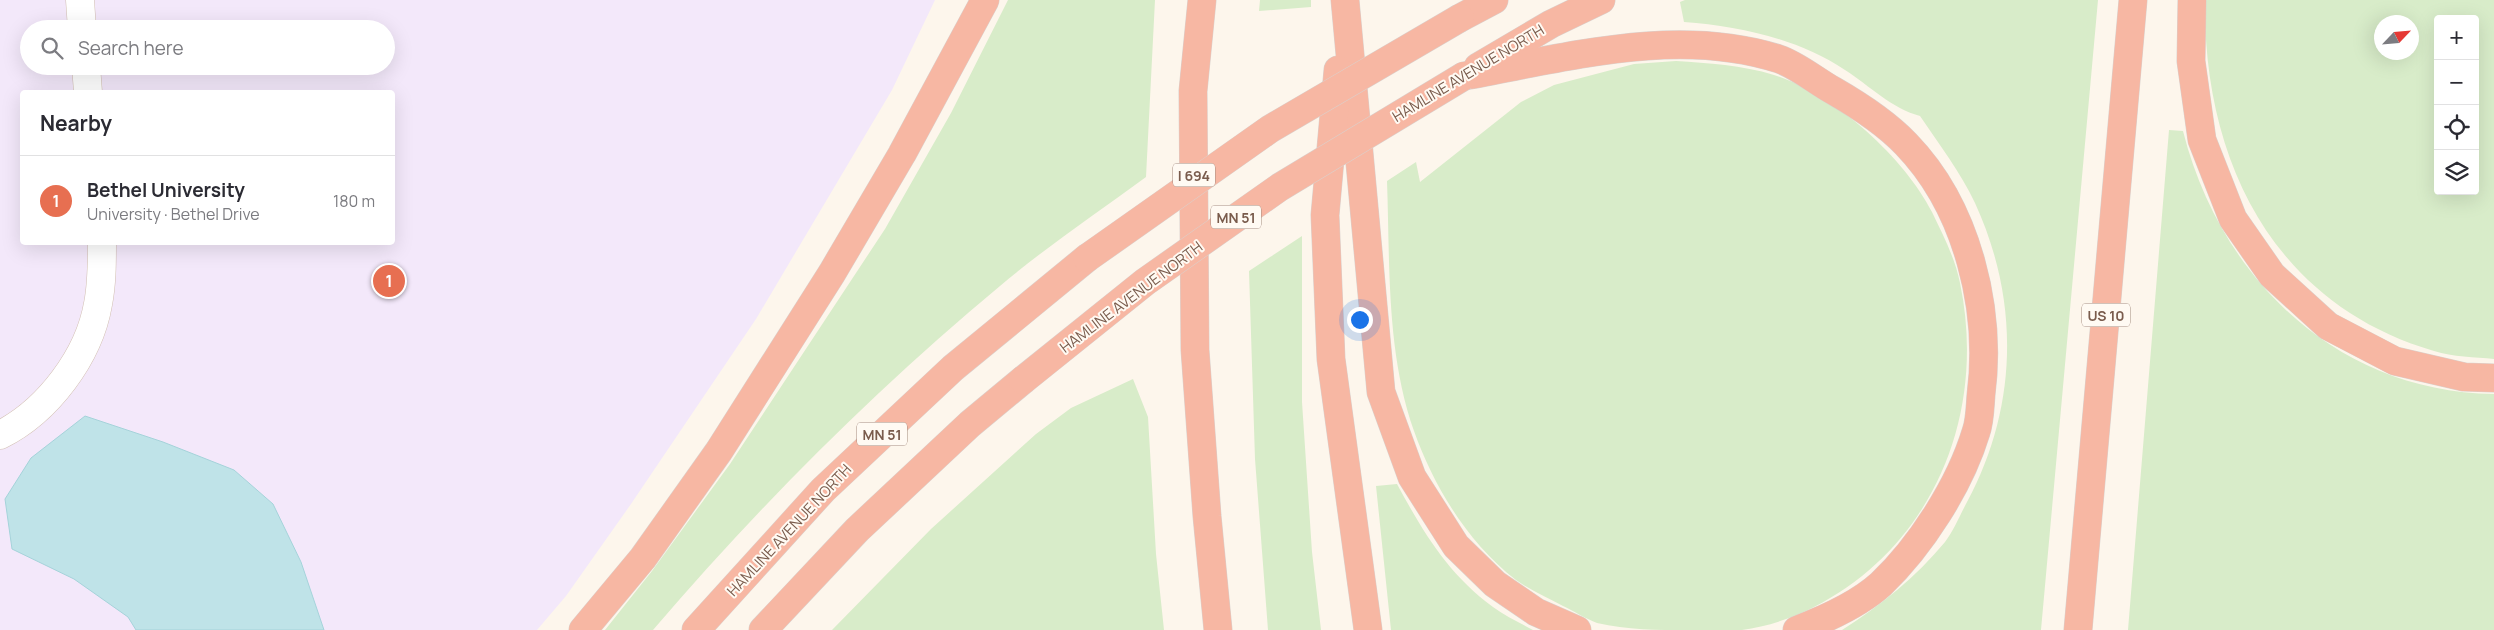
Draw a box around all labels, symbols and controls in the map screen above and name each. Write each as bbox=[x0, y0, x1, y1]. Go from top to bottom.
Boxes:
north arrow bbox=[2374, 15, 2419, 60]
map controls bbox=[2434, 15, 2479, 195]
button: + bbox=[2434, 15, 2479, 60]
street label: HAMLINE AVENUE NORTH bbox=[1388, 19, 1548, 127]
search box bbox=[20, 20, 395, 75]
icon: search bbox=[38, 34, 66, 62]
text: Search here bbox=[78, 35, 184, 61]
button: − bbox=[2434, 60, 2479, 105]
button: locate bbox=[2434, 105, 2479, 150]
text: Nearby bbox=[40, 109, 112, 137]
button: layers bbox=[2434, 150, 2479, 195]
road number: I 694 bbox=[1173, 164, 1215, 186]
text: Bethel University bbox=[87, 177, 245, 203]
text: 1 bbox=[52, 190, 60, 212]
text: 180 m bbox=[333, 190, 375, 212]
text: University · Bethel Drive bbox=[87, 203, 260, 225]
road number: MN 51 bbox=[1211, 206, 1261, 228]
street label: HAMLINE AVENUE NORTH bbox=[1055, 236, 1207, 358]
pin: 1 bbox=[373, 262, 405, 300]
road number: US 10 bbox=[2082, 304, 2130, 326]
your location bbox=[1347, 307, 1373, 333]
road number: MN 51 bbox=[857, 422, 907, 446]
street label: HAMLINE AVENUE NORTH bbox=[722, 459, 856, 601]

